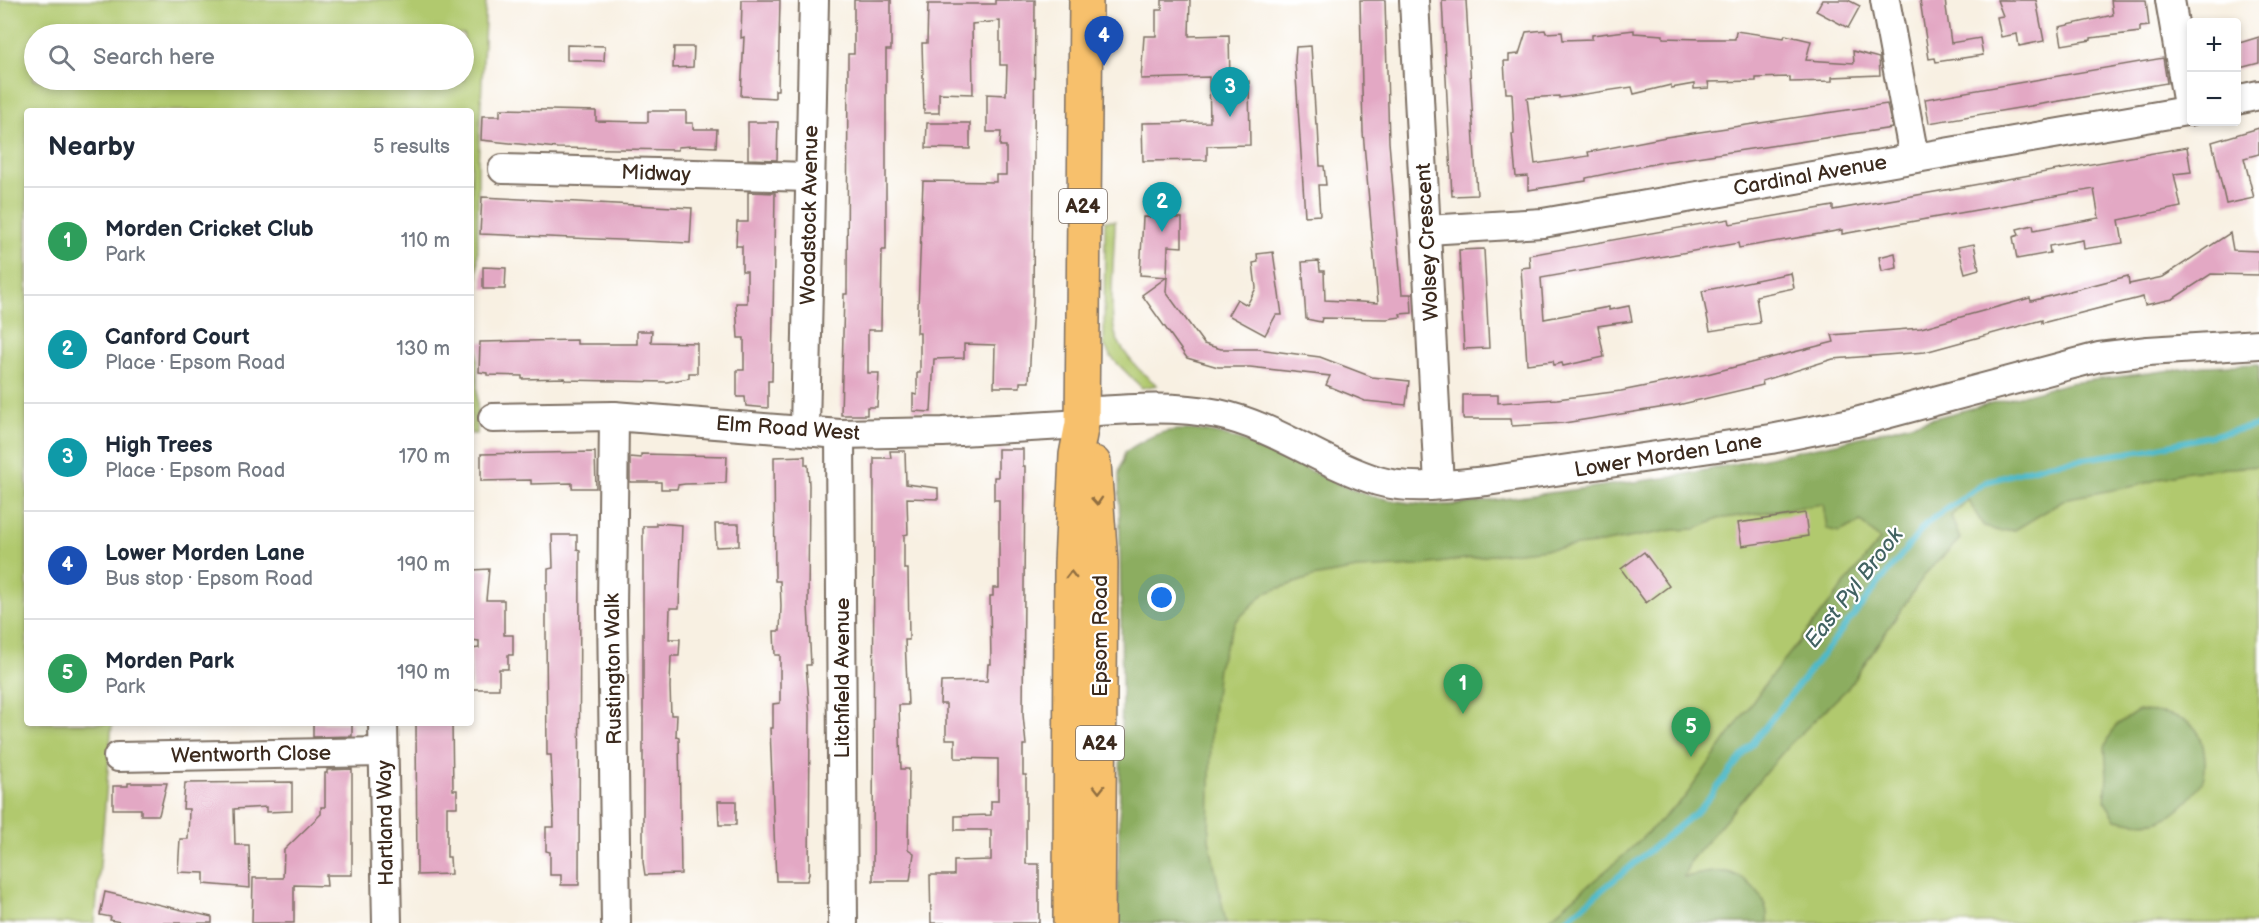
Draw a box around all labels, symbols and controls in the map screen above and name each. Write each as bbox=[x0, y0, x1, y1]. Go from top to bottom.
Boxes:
pin: 4 bbox=[1084, 16, 1124, 66]
map controls bbox=[2187, 18, 2241, 126]
button: + bbox=[2187, 18, 2241, 72]
search box bbox=[24, 24, 474, 90]
icon: search bbox=[45, 41, 78, 74]
text: Search here bbox=[93, 44, 215, 71]
pin: 3 bbox=[1210, 68, 1250, 117]
button: − bbox=[2187, 72, 2241, 126]
street label: Woodstock Avenue bbox=[795, 125, 824, 305]
text: Nearby bbox=[48, 132, 135, 163]
text: 5 results bbox=[373, 135, 450, 159]
street label: Cardinal Avenue bbox=[1731, 150, 1889, 201]
street label: Midway bbox=[621, 160, 692, 187]
street label: Wolsey Crescent bbox=[1411, 162, 1444, 321]
pin: 2 bbox=[1142, 182, 1182, 232]
road number: A24 bbox=[1059, 189, 1107, 223]
text: Morden Cricket Club bbox=[105, 216, 314, 243]
text: 1 bbox=[63, 229, 72, 253]
text: 110 m bbox=[401, 229, 450, 253]
text: Park bbox=[105, 243, 145, 267]
text: Canford Court bbox=[105, 324, 250, 351]
text: 2 bbox=[62, 337, 73, 361]
text: 130 m bbox=[396, 337, 450, 361]
text: Place · Epsom Road bbox=[105, 351, 285, 375]
street label: Elm Road West bbox=[715, 411, 861, 446]
street label: Lower Morden Lane bbox=[1572, 428, 1764, 483]
text: High Trees bbox=[105, 432, 213, 459]
text: 3 bbox=[62, 445, 73, 469]
text: 170 m bbox=[399, 445, 450, 469]
text: Place · Epsom Road bbox=[105, 459, 285, 483]
one-way arrow bbox=[1090, 497, 1103, 506]
water label: East Pyl Brook bbox=[1799, 522, 1910, 653]
text: Lower Morden Lane bbox=[105, 540, 305, 567]
text: 4 bbox=[62, 553, 73, 577]
text: 190 m bbox=[397, 553, 450, 577]
text: Bus stop · Epsom Road bbox=[105, 567, 313, 591]
one-way arrow bbox=[1065, 571, 1077, 580]
street label: Epsom Road bbox=[1088, 575, 1113, 697]
your location bbox=[1147, 583, 1176, 612]
street label: Rustington Walk bbox=[600, 592, 627, 745]
street label: Litchfield Avenue bbox=[830, 598, 855, 758]
text: Morden Park bbox=[105, 648, 234, 675]
text: 5 bbox=[62, 661, 73, 685]
text: 190 m bbox=[397, 661, 450, 685]
pin: 1 bbox=[1444, 664, 1482, 714]
text: Park bbox=[105, 675, 145, 699]
pin: 5 bbox=[1672, 708, 1710, 757]
road number: A24 bbox=[1076, 726, 1124, 760]
street label: Wentworth Close bbox=[171, 741, 331, 768]
street label: Hartland Way bbox=[372, 759, 399, 886]
one-way arrow bbox=[1093, 785, 1105, 794]

